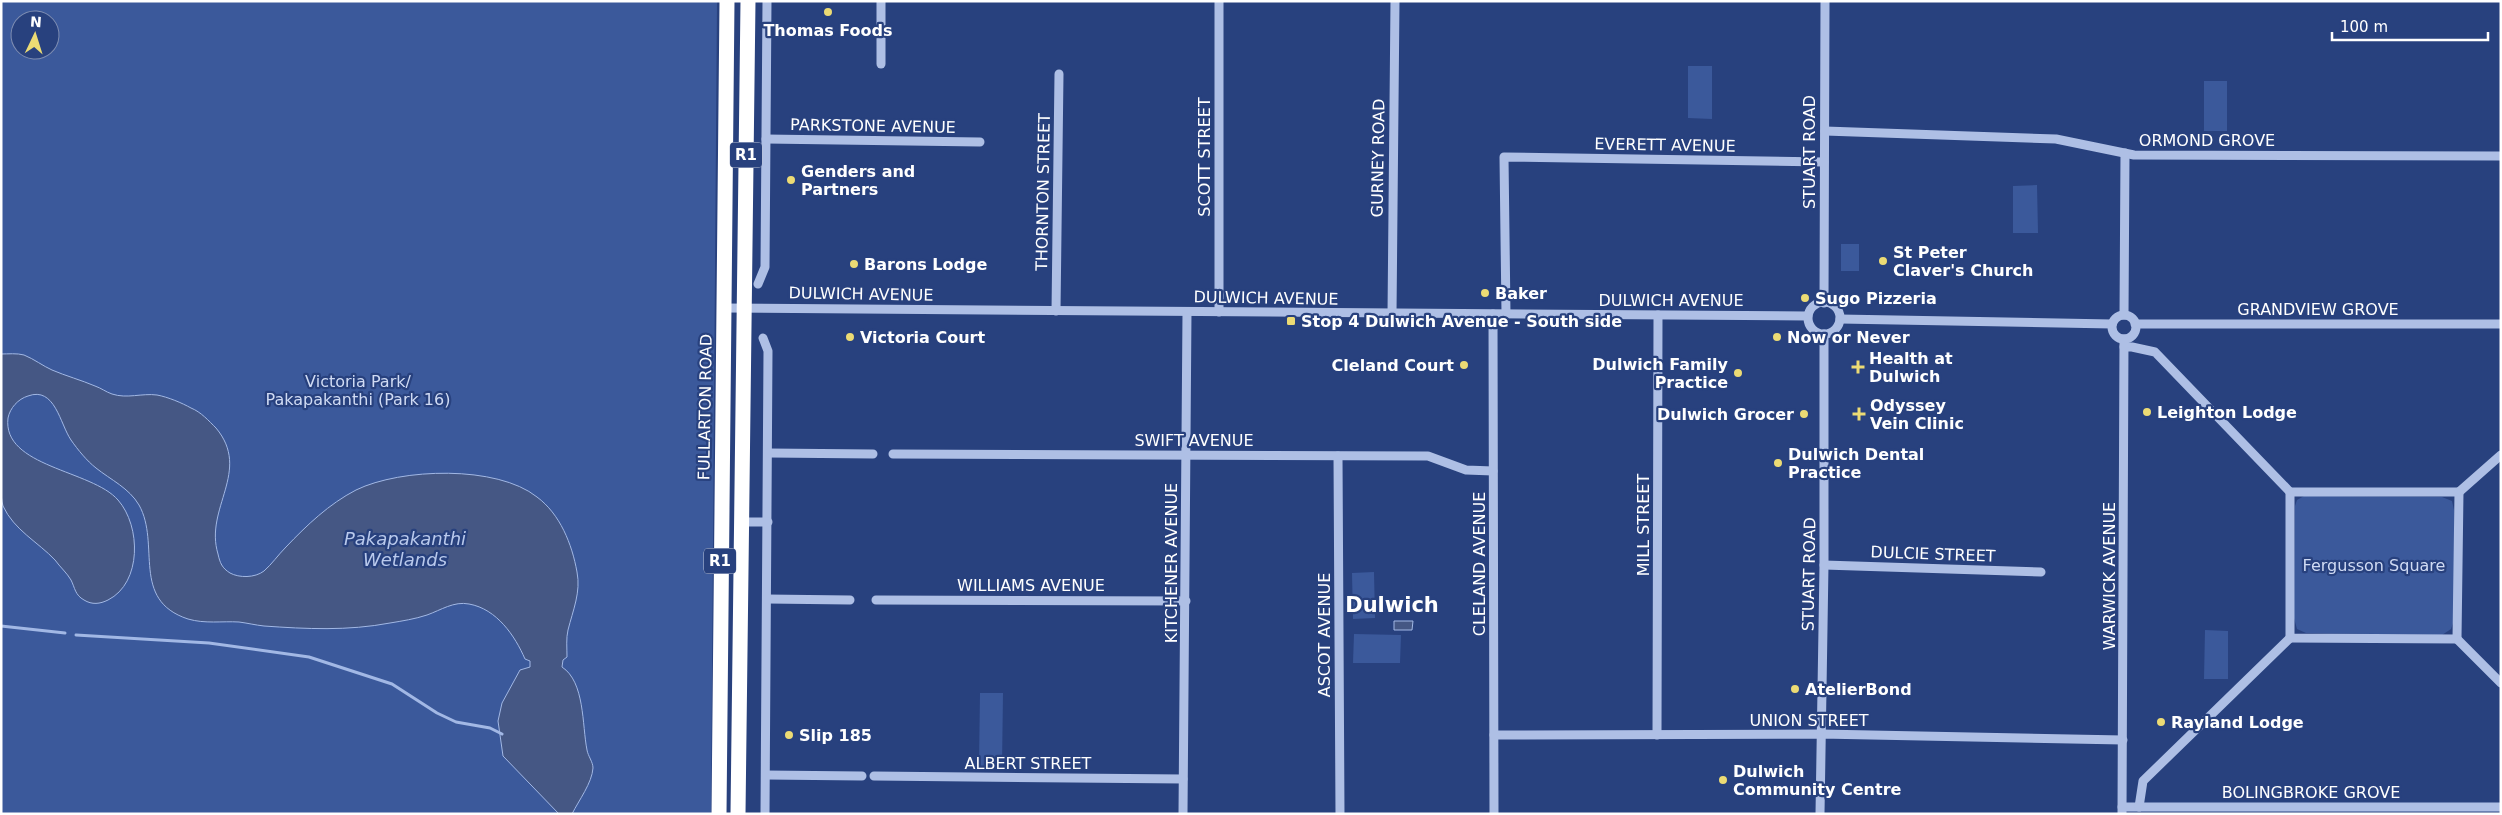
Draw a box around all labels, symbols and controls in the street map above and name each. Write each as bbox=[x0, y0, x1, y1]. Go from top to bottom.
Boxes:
marker: Thomas Foods bbox=[822, 6, 834, 18]
north arrow bbox=[10, 10, 60, 60]
scale bar bbox=[2332, 10, 2488, 42]
text: N bbox=[30, 14, 42, 30]
text: 100 m bbox=[2340, 18, 2388, 36]
place label: Thomas Foods bbox=[763, 21, 893, 40]
street label: STUART ROAD bbox=[1800, 95, 1819, 209]
street label: SCOTT STREET bbox=[1195, 97, 1214, 217]
street label: GURNEY ROAD bbox=[1367, 98, 1389, 218]
street label: THORNTON STREET bbox=[1032, 113, 1054, 272]
street label: PARKSTONE AVENUE bbox=[790, 115, 956, 137]
street label: ORMOND GROVE bbox=[2139, 131, 2275, 150]
street label: EVERETT AVENUE bbox=[1594, 134, 1736, 156]
road number: R1 bbox=[730, 142, 762, 168]
place label: Genders and Partners bbox=[801, 162, 915, 199]
marker: Genders and Partners bbox=[785, 174, 797, 186]
place label: St Peter Claver's Church bbox=[1893, 243, 2033, 280]
place label: Barons Lodge bbox=[864, 255, 987, 274]
marker: St Peter Claver's Church bbox=[1877, 255, 1889, 267]
marker: Barons Lodge bbox=[848, 258, 860, 270]
street label: DULWICH AVENUE bbox=[788, 283, 934, 305]
place label: Baker bbox=[1495, 284, 1547, 303]
street label: DULWICH AVENUE bbox=[1193, 287, 1339, 309]
marker: Baker bbox=[1479, 287, 1491, 299]
place label: Sugo Pizzeria bbox=[1815, 289, 1937, 308]
street label: DULWICH AVENUE bbox=[1598, 291, 1744, 310]
marker: Sugo Pizzeria bbox=[1799, 292, 1811, 304]
street label: GRANDVIEW GROVE bbox=[2237, 300, 2399, 319]
place label: Stop 4 Dulwich Avenue - South side bbox=[1301, 312, 1622, 331]
marker: Stop 4 Dulwich Avenue - South side bbox=[1285, 315, 1297, 327]
place label: Victoria Court bbox=[860, 328, 985, 347]
place label: Now or Never bbox=[1787, 328, 1910, 347]
marker: Victoria Court bbox=[844, 331, 856, 343]
marker: Now or Never bbox=[1771, 331, 1783, 343]
street label: FULLARTON ROAD bbox=[694, 334, 716, 480]
place label: Health at Dulwich bbox=[1869, 349, 1953, 386]
place label: Dulwich Family Practice bbox=[1592, 355, 1729, 392]
place label: Cleland Court bbox=[1332, 356, 1454, 375]
marker: Cleland Court bbox=[1458, 359, 1470, 371]
marker: Health at Dulwich bbox=[1851, 360, 1865, 374]
marker: Dulwich Family Practice bbox=[1732, 367, 1744, 379]
park label: Victoria Park/ Pakapakanthi (Park 16) bbox=[266, 372, 450, 409]
place label: Odyssey Vein Clinic bbox=[1870, 396, 1964, 433]
place label: Leighton Lodge bbox=[2157, 403, 2297, 422]
place label: Dulwich Grocer bbox=[1657, 405, 1794, 424]
marker: Leighton Lodge bbox=[2141, 406, 2153, 418]
marker: Odyssey Vein Clinic bbox=[1852, 407, 1866, 421]
marker: Dulwich Grocer bbox=[1798, 408, 1810, 420]
street label: SWIFT AVENUE bbox=[1134, 431, 1254, 450]
place label: Dulwich Dental Practice bbox=[1788, 445, 1924, 482]
marker: Dulwich Dental Practice bbox=[1772, 457, 1784, 469]
street label: MILL STREET bbox=[1634, 474, 1653, 576]
street label: KITCHENER AVENUE bbox=[1162, 483, 1181, 643]
street label: CLELAND AVENUE bbox=[1470, 492, 1489, 636]
street label: WARWICK AVENUE bbox=[2100, 502, 2119, 650]
street label: STUART ROAD bbox=[1799, 517, 1819, 631]
water label: Pakapakanthi Wetlands bbox=[344, 528, 466, 570]
street label: DULCIE STREET bbox=[1870, 542, 1996, 566]
road number: R1 bbox=[704, 548, 736, 574]
park label: Fergusson Square bbox=[2303, 556, 2445, 575]
street label: ASCOT AVENUE bbox=[1315, 573, 1334, 697]
street label: WILLIAMS AVENUE bbox=[957, 576, 1105, 595]
district label: Dulwich bbox=[1345, 593, 1439, 617]
place label: AtelierBond bbox=[1805, 680, 1912, 699]
marker: AtelierBond bbox=[1789, 683, 1801, 695]
street label: UNION STREET bbox=[1749, 711, 1869, 730]
place label: Rayland Lodge bbox=[2171, 713, 2304, 732]
marker: Rayland Lodge bbox=[2155, 716, 2167, 728]
place label: Slip 185 bbox=[799, 726, 872, 745]
marker: Slip 185 bbox=[783, 729, 795, 741]
street label: ALBERT STREET bbox=[965, 754, 1092, 773]
place label: Dulwich Community Centre bbox=[1733, 762, 1902, 799]
marker: Dulwich Community Centre bbox=[1717, 774, 1729, 786]
street label: BOLINGBROKE GROVE bbox=[2222, 783, 2400, 802]

